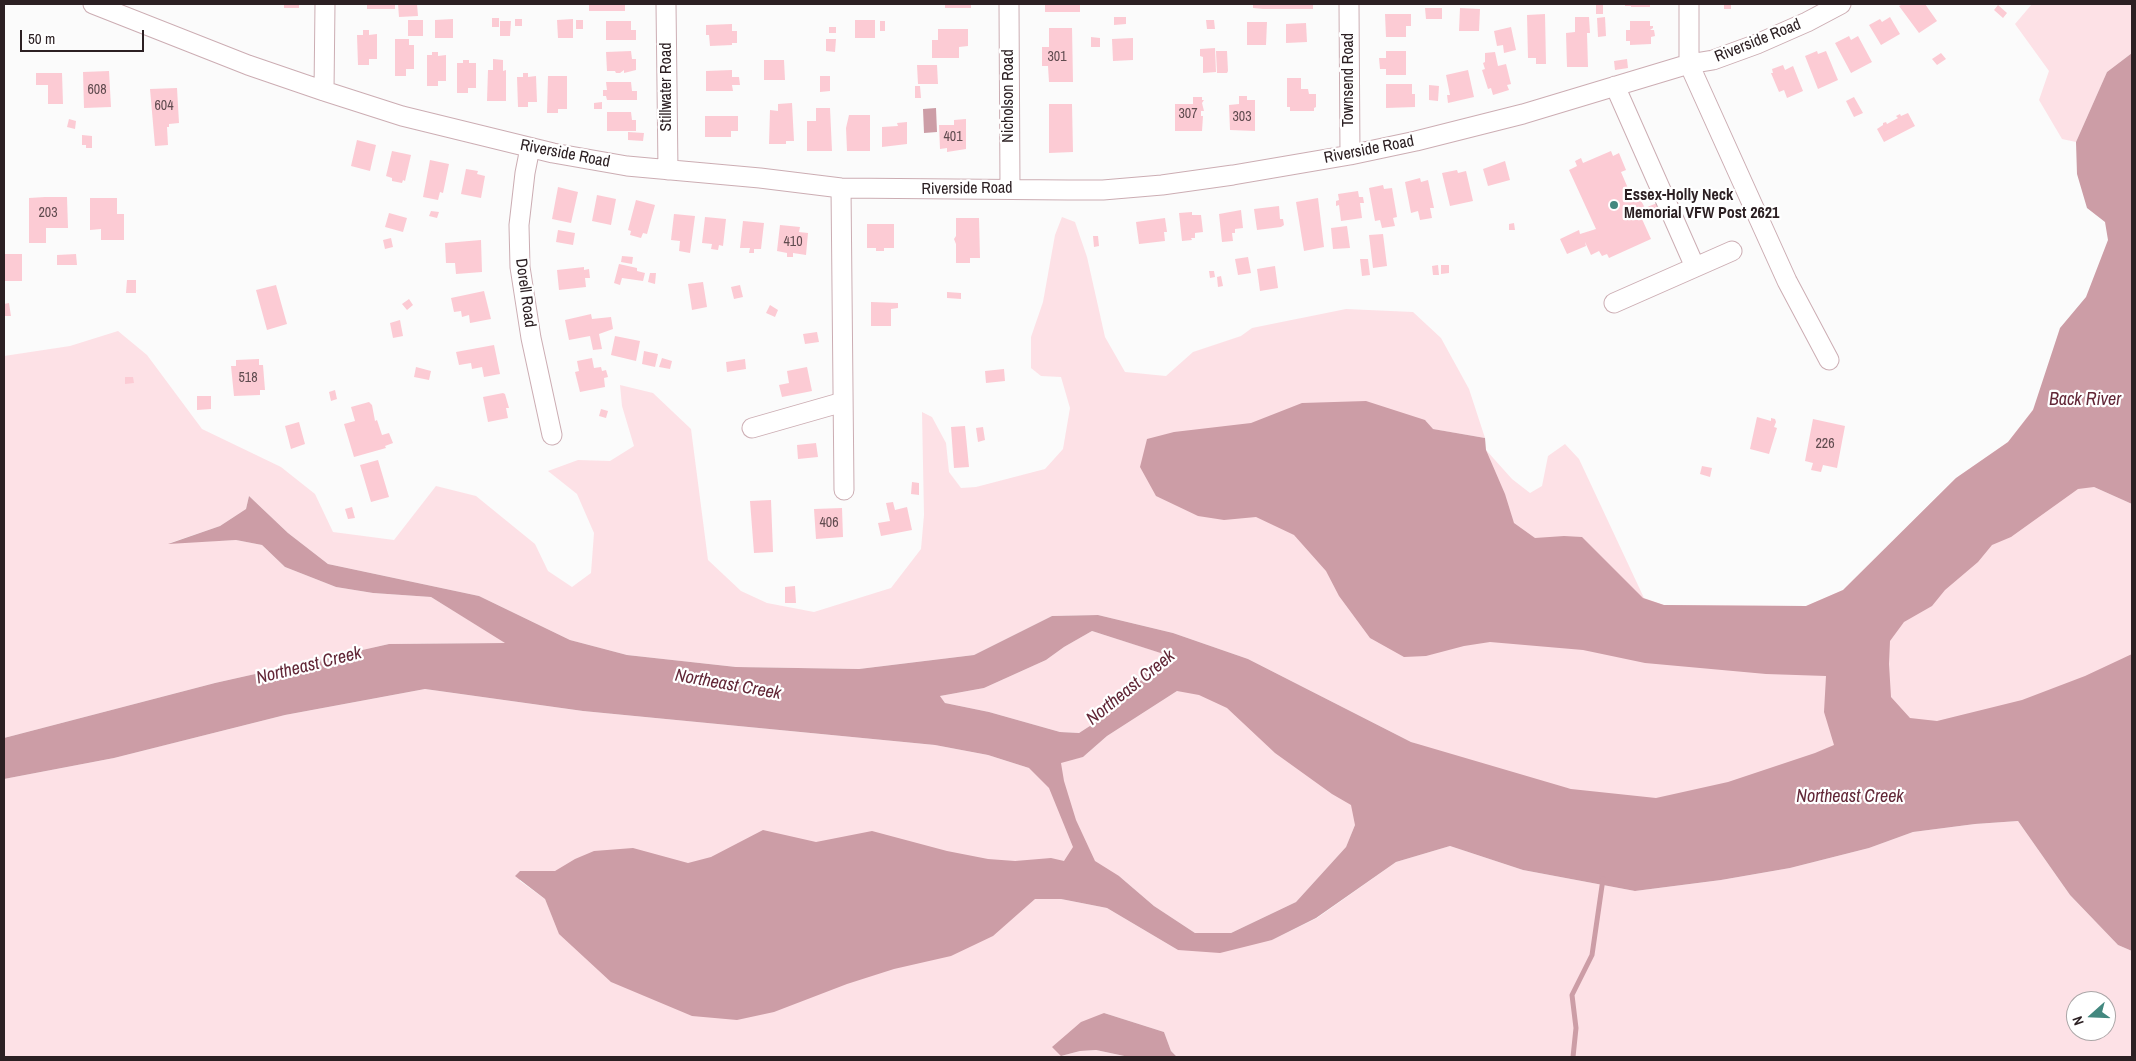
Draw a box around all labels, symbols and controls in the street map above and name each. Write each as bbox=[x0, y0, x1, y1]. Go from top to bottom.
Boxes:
street label: Riverside Road bbox=[1712, 15, 1804, 67]
scale bar bbox=[22, 20, 146, 52]
text: 50 m bbox=[28, 28, 55, 49]
street label: Townsend Road bbox=[1339, 33, 1359, 127]
street label: Stillwater Road bbox=[657, 43, 677, 131]
street label: Nicholson Road bbox=[999, 49, 1019, 143]
house number: 301 bbox=[1047, 49, 1067, 65]
house number: 608 bbox=[87, 82, 107, 98]
house number: 604 bbox=[154, 98, 174, 114]
house number: 307 bbox=[1178, 106, 1198, 122]
house number: 303 bbox=[1232, 109, 1252, 125]
house number: 401 bbox=[943, 129, 963, 145]
street label: Riverside Road bbox=[1322, 132, 1416, 168]
street label: Riverside Road bbox=[518, 136, 612, 172]
street label: Riverside Road bbox=[921, 179, 1013, 199]
place label: Essex-Holly Neck Memorial VFW Post 2621 bbox=[1624, 186, 1779, 224]
marker: Essex-Holly Neck Memorial VFW Post 2621 bbox=[1608, 199, 1620, 211]
house number: 203 bbox=[38, 205, 58, 221]
house number: 410 bbox=[783, 234, 803, 250]
street label: Dorell Road bbox=[511, 257, 539, 329]
house number: 518 bbox=[238, 370, 258, 386]
water label: Back River bbox=[2049, 389, 2121, 411]
house number: 226 bbox=[1815, 436, 1835, 452]
house number: 406 bbox=[819, 515, 839, 531]
water label: Northeast Creek bbox=[254, 643, 364, 689]
water label: Northeast Creek bbox=[1082, 646, 1180, 730]
water label: Northeast Creek bbox=[673, 665, 783, 705]
water label: Northeast Creek bbox=[1796, 786, 1904, 808]
north arrow bbox=[2066, 991, 2116, 1041]
text: N bbox=[2068, 1014, 2088, 1028]

